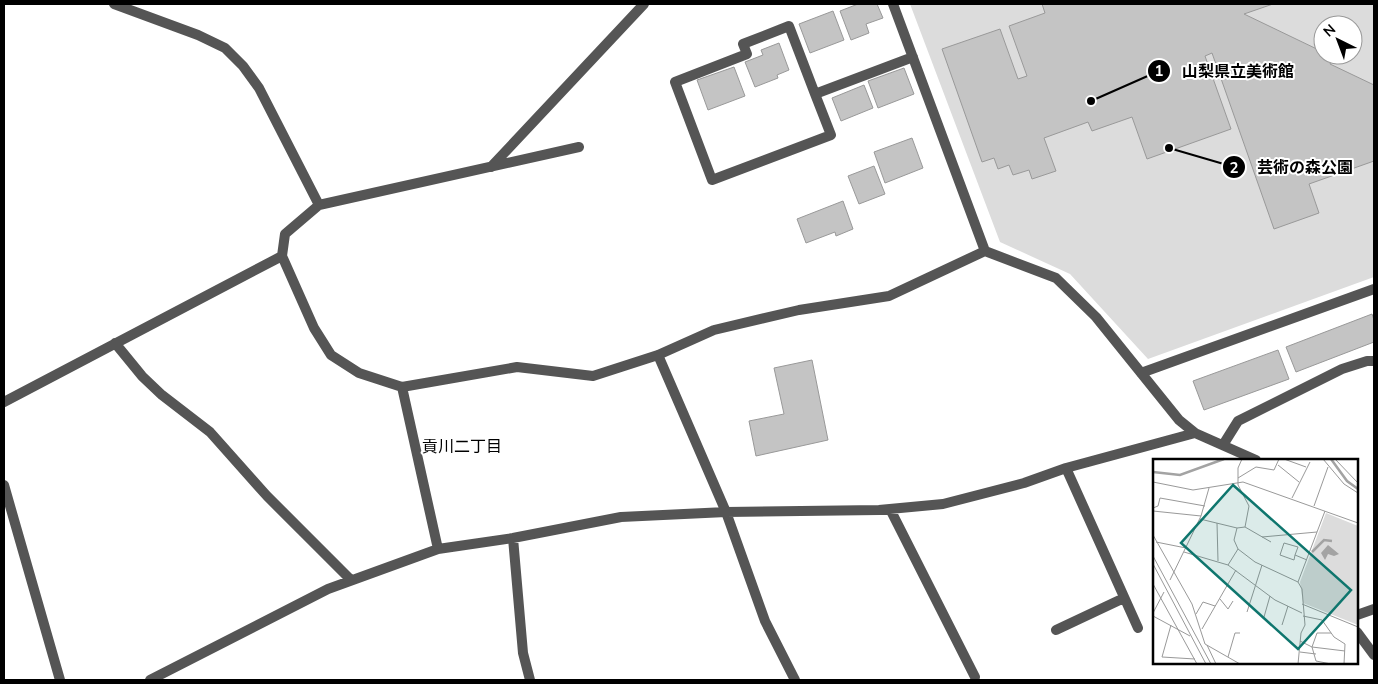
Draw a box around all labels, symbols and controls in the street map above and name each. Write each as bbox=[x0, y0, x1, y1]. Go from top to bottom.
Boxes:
north arrow bbox=[1313, 15, 1363, 65]
text: N bbox=[1319, 20, 1340, 41]
callout: 山梨県立美術館 bbox=[1147, 55, 1304, 86]
text: 1 bbox=[1154, 61, 1164, 81]
text: 山梨県立美術館 bbox=[1182, 61, 1294, 83]
callout: 芸術の森公園 bbox=[1222, 152, 1363, 183]
text: 芸術の森公園 bbox=[1257, 157, 1353, 179]
text: 2 bbox=[1229, 158, 1239, 178]
district label: 貢川二丁目 bbox=[422, 436, 502, 458]
inset map bbox=[1153, 459, 1358, 664]

